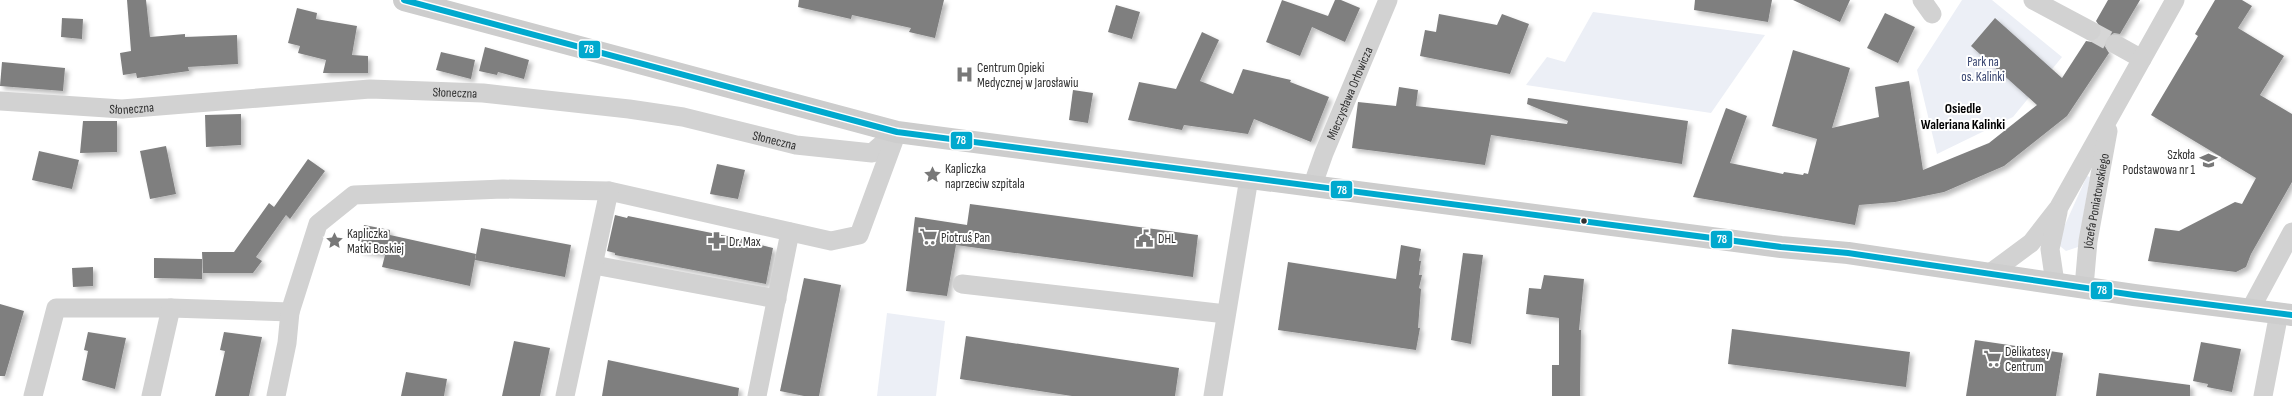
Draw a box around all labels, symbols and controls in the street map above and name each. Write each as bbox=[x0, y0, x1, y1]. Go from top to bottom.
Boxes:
line badge: 78 bbox=[578, 40, 601, 59]
text: 78 bbox=[584, 43, 594, 56]
street label: Mieczysława Orłowicza bbox=[1323, 45, 1377, 142]
park label: Park na os. Kalinki bbox=[1961, 54, 2005, 85]
place label: Centrum Opieki Medycznej w Jarosławiu bbox=[977, 60, 1078, 91]
hospital icon: Centrum Opieki Medycznej w Jarosławiu bbox=[954, 64, 974, 84]
street label: Słoneczna bbox=[432, 84, 477, 102]
street label: Słoneczna bbox=[109, 99, 155, 118]
district label: Osiedle Waleriana Kalinki bbox=[1921, 100, 2005, 133]
street label: Słoneczna bbox=[751, 128, 798, 154]
line badge: 78 bbox=[950, 131, 973, 150]
text: 78 bbox=[956, 134, 966, 147]
place label: Szkoła Podstawowa nr 1 bbox=[2122, 147, 2195, 178]
school or university icon: Szkoła Podstawowa nr 1 bbox=[2198, 151, 2218, 171]
street label: Józefa Poniatowskiego bbox=[2080, 152, 2113, 250]
place label: Kapliczka naprzeciw szpitala bbox=[945, 161, 1025, 192]
place icon: Kapliczka naprzeciw szpitala bbox=[922, 165, 942, 185]
line badge: 78 bbox=[1330, 180, 1353, 199]
text: 78 bbox=[1337, 184, 1347, 197]
unlabelled marker bbox=[1579, 216, 1589, 226]
place label: Kapliczka Matki Boskiej bbox=[347, 226, 404, 257]
supermarket icon: Piotruś Pan bbox=[918, 227, 938, 247]
public building icon: DHL bbox=[1135, 228, 1155, 248]
place icon: Kapliczka Matki Boskiej bbox=[324, 230, 344, 250]
place label: Piotruś Pan bbox=[941, 230, 990, 246]
line badge: 78 bbox=[1710, 230, 1733, 249]
pharmacy icon: Dr. Max bbox=[706, 231, 726, 251]
place label: DHL bbox=[1158, 231, 1176, 247]
text: 78 bbox=[1717, 233, 1727, 246]
place label: Dr. Max bbox=[729, 234, 761, 250]
line badge: 78 bbox=[2090, 281, 2113, 300]
text: 78 bbox=[2097, 284, 2107, 297]
place label: Delikatesy Centrum bbox=[2005, 344, 2050, 375]
supermarket icon: Delikatesy Centrum bbox=[1982, 348, 2002, 368]

